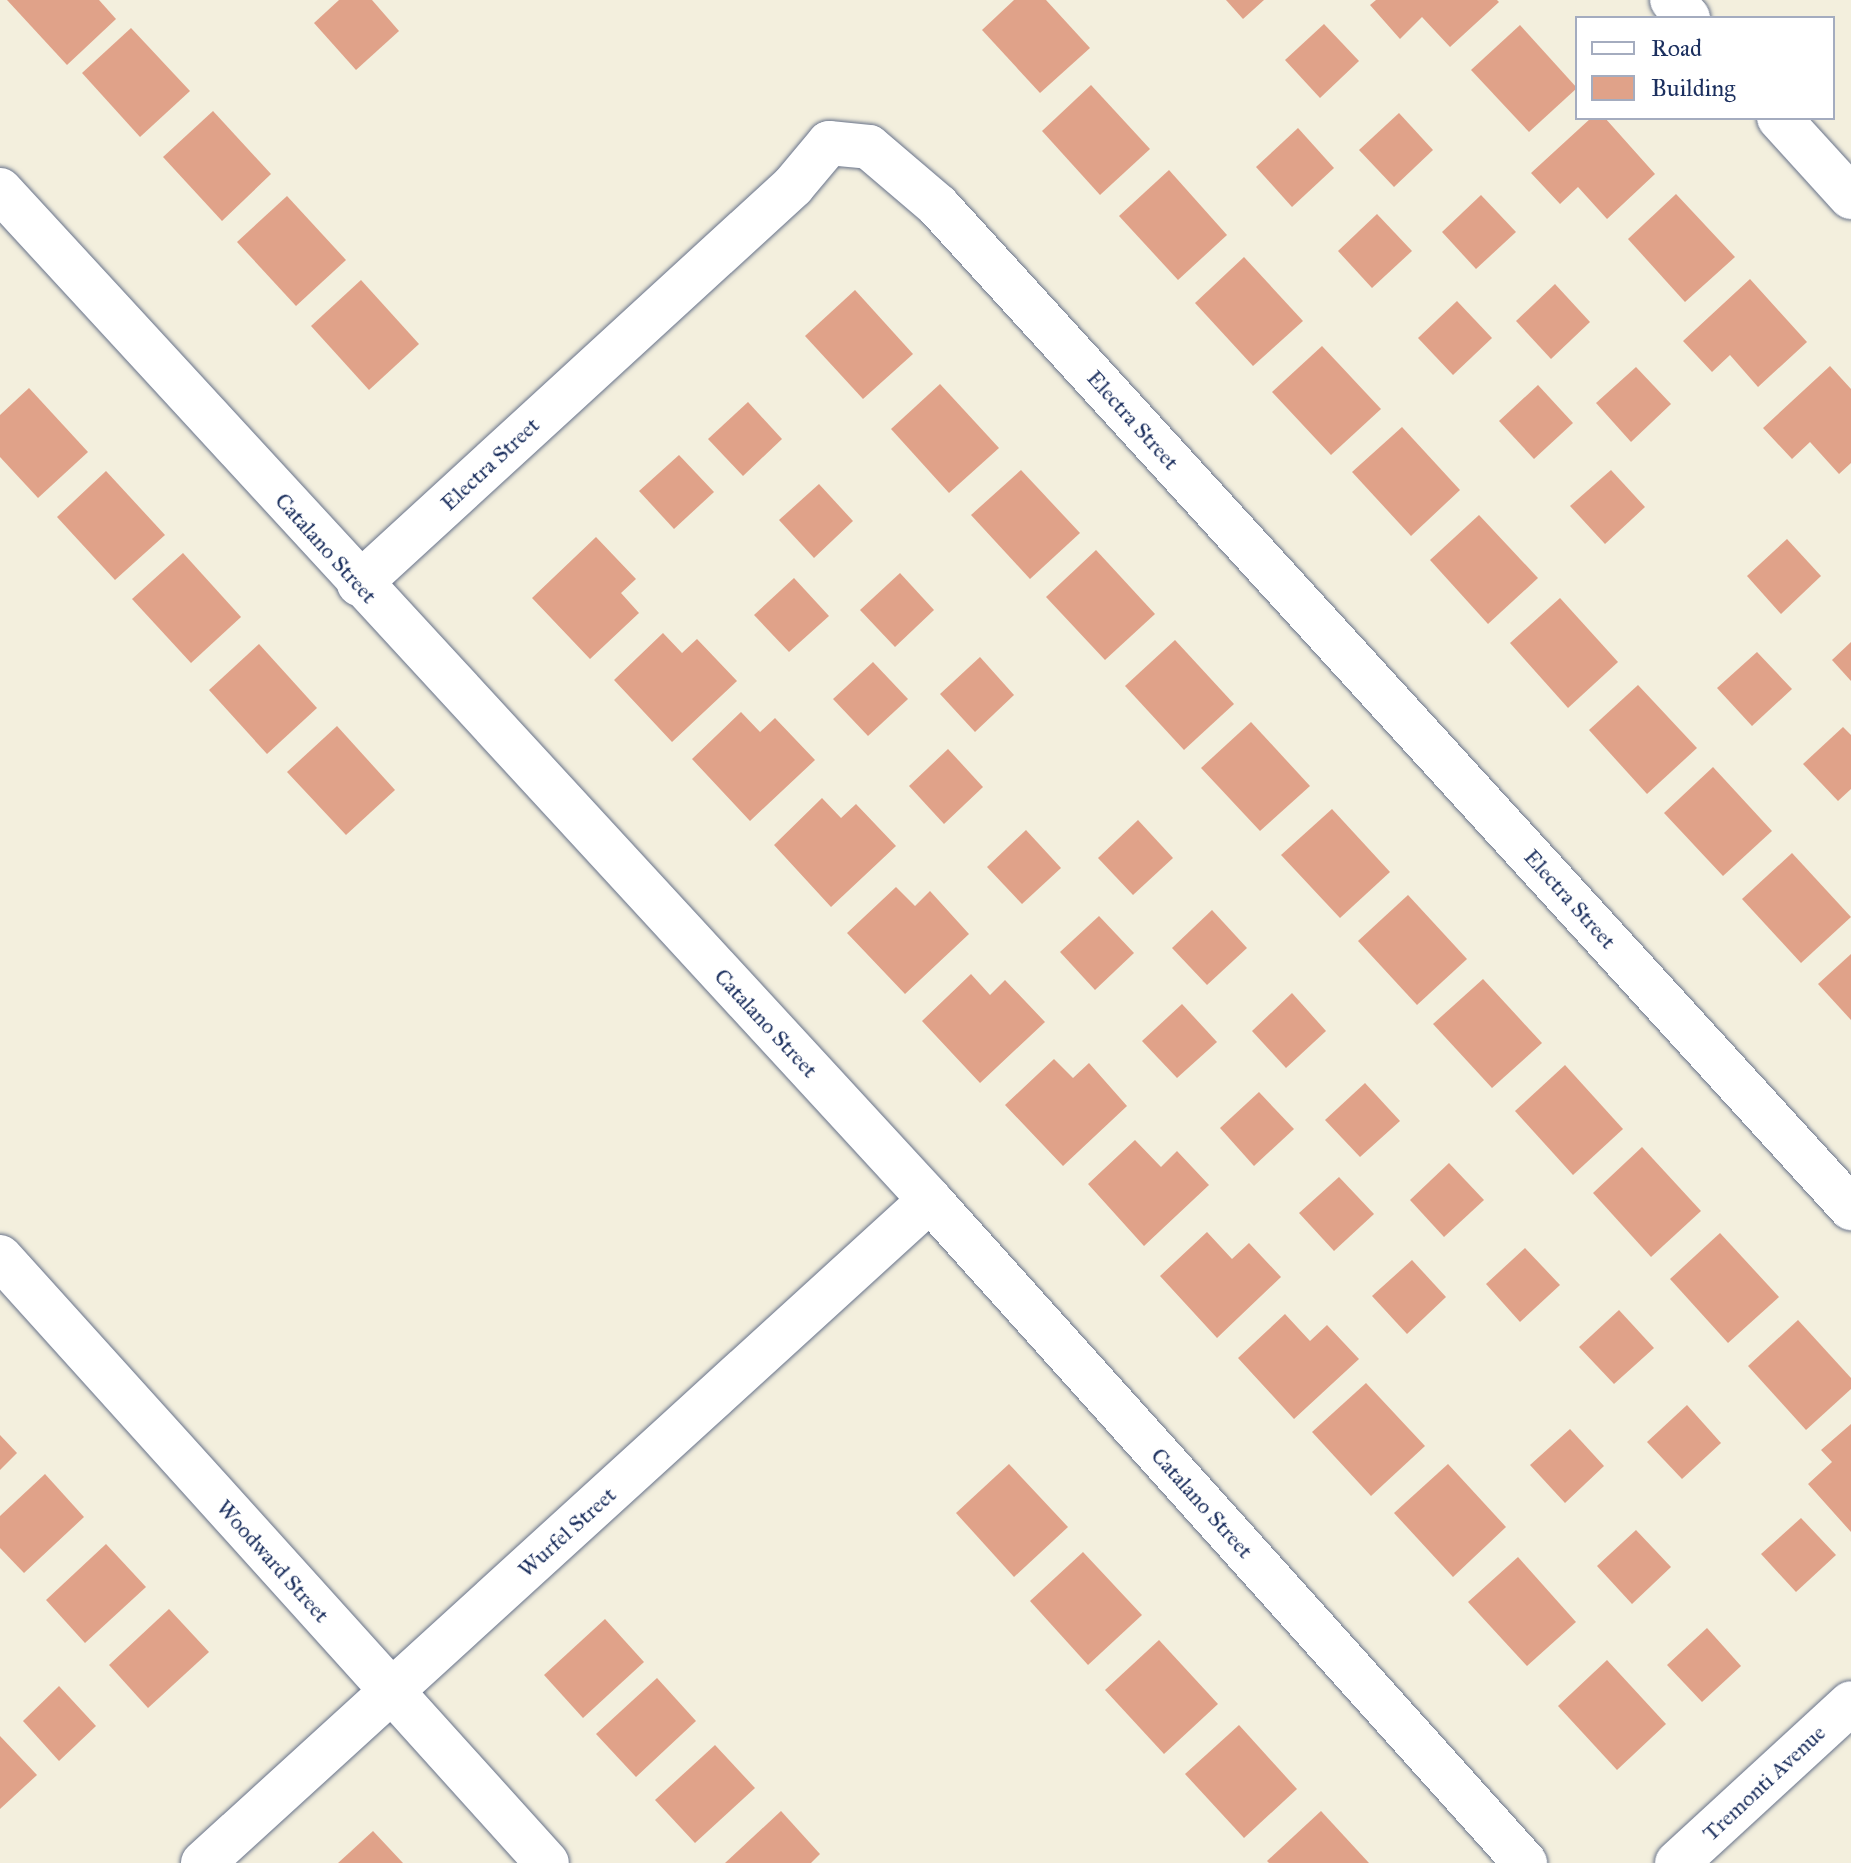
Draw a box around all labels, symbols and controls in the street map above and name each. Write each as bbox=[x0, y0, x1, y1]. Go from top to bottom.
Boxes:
legend bbox=[1575, 16, 1835, 120]
text: Road bbox=[1651, 33, 1702, 63]
text: Building bbox=[1651, 73, 1736, 103]
street label: Electra Street bbox=[1081, 365, 1185, 475]
street label: Electra Street bbox=[435, 412, 545, 516]
street label: Catalano Street bbox=[270, 487, 382, 609]
street label: Electra Street bbox=[1518, 844, 1622, 954]
street label: Catalano Street bbox=[709, 963, 823, 1083]
street label: Catalano Street bbox=[1146, 1442, 1258, 1564]
street label: Wurfel Street bbox=[513, 1481, 621, 1583]
street label: Woodward Street bbox=[211, 1494, 335, 1628]
street label: Tremonti Avenue bbox=[1697, 1720, 1831, 1846]

